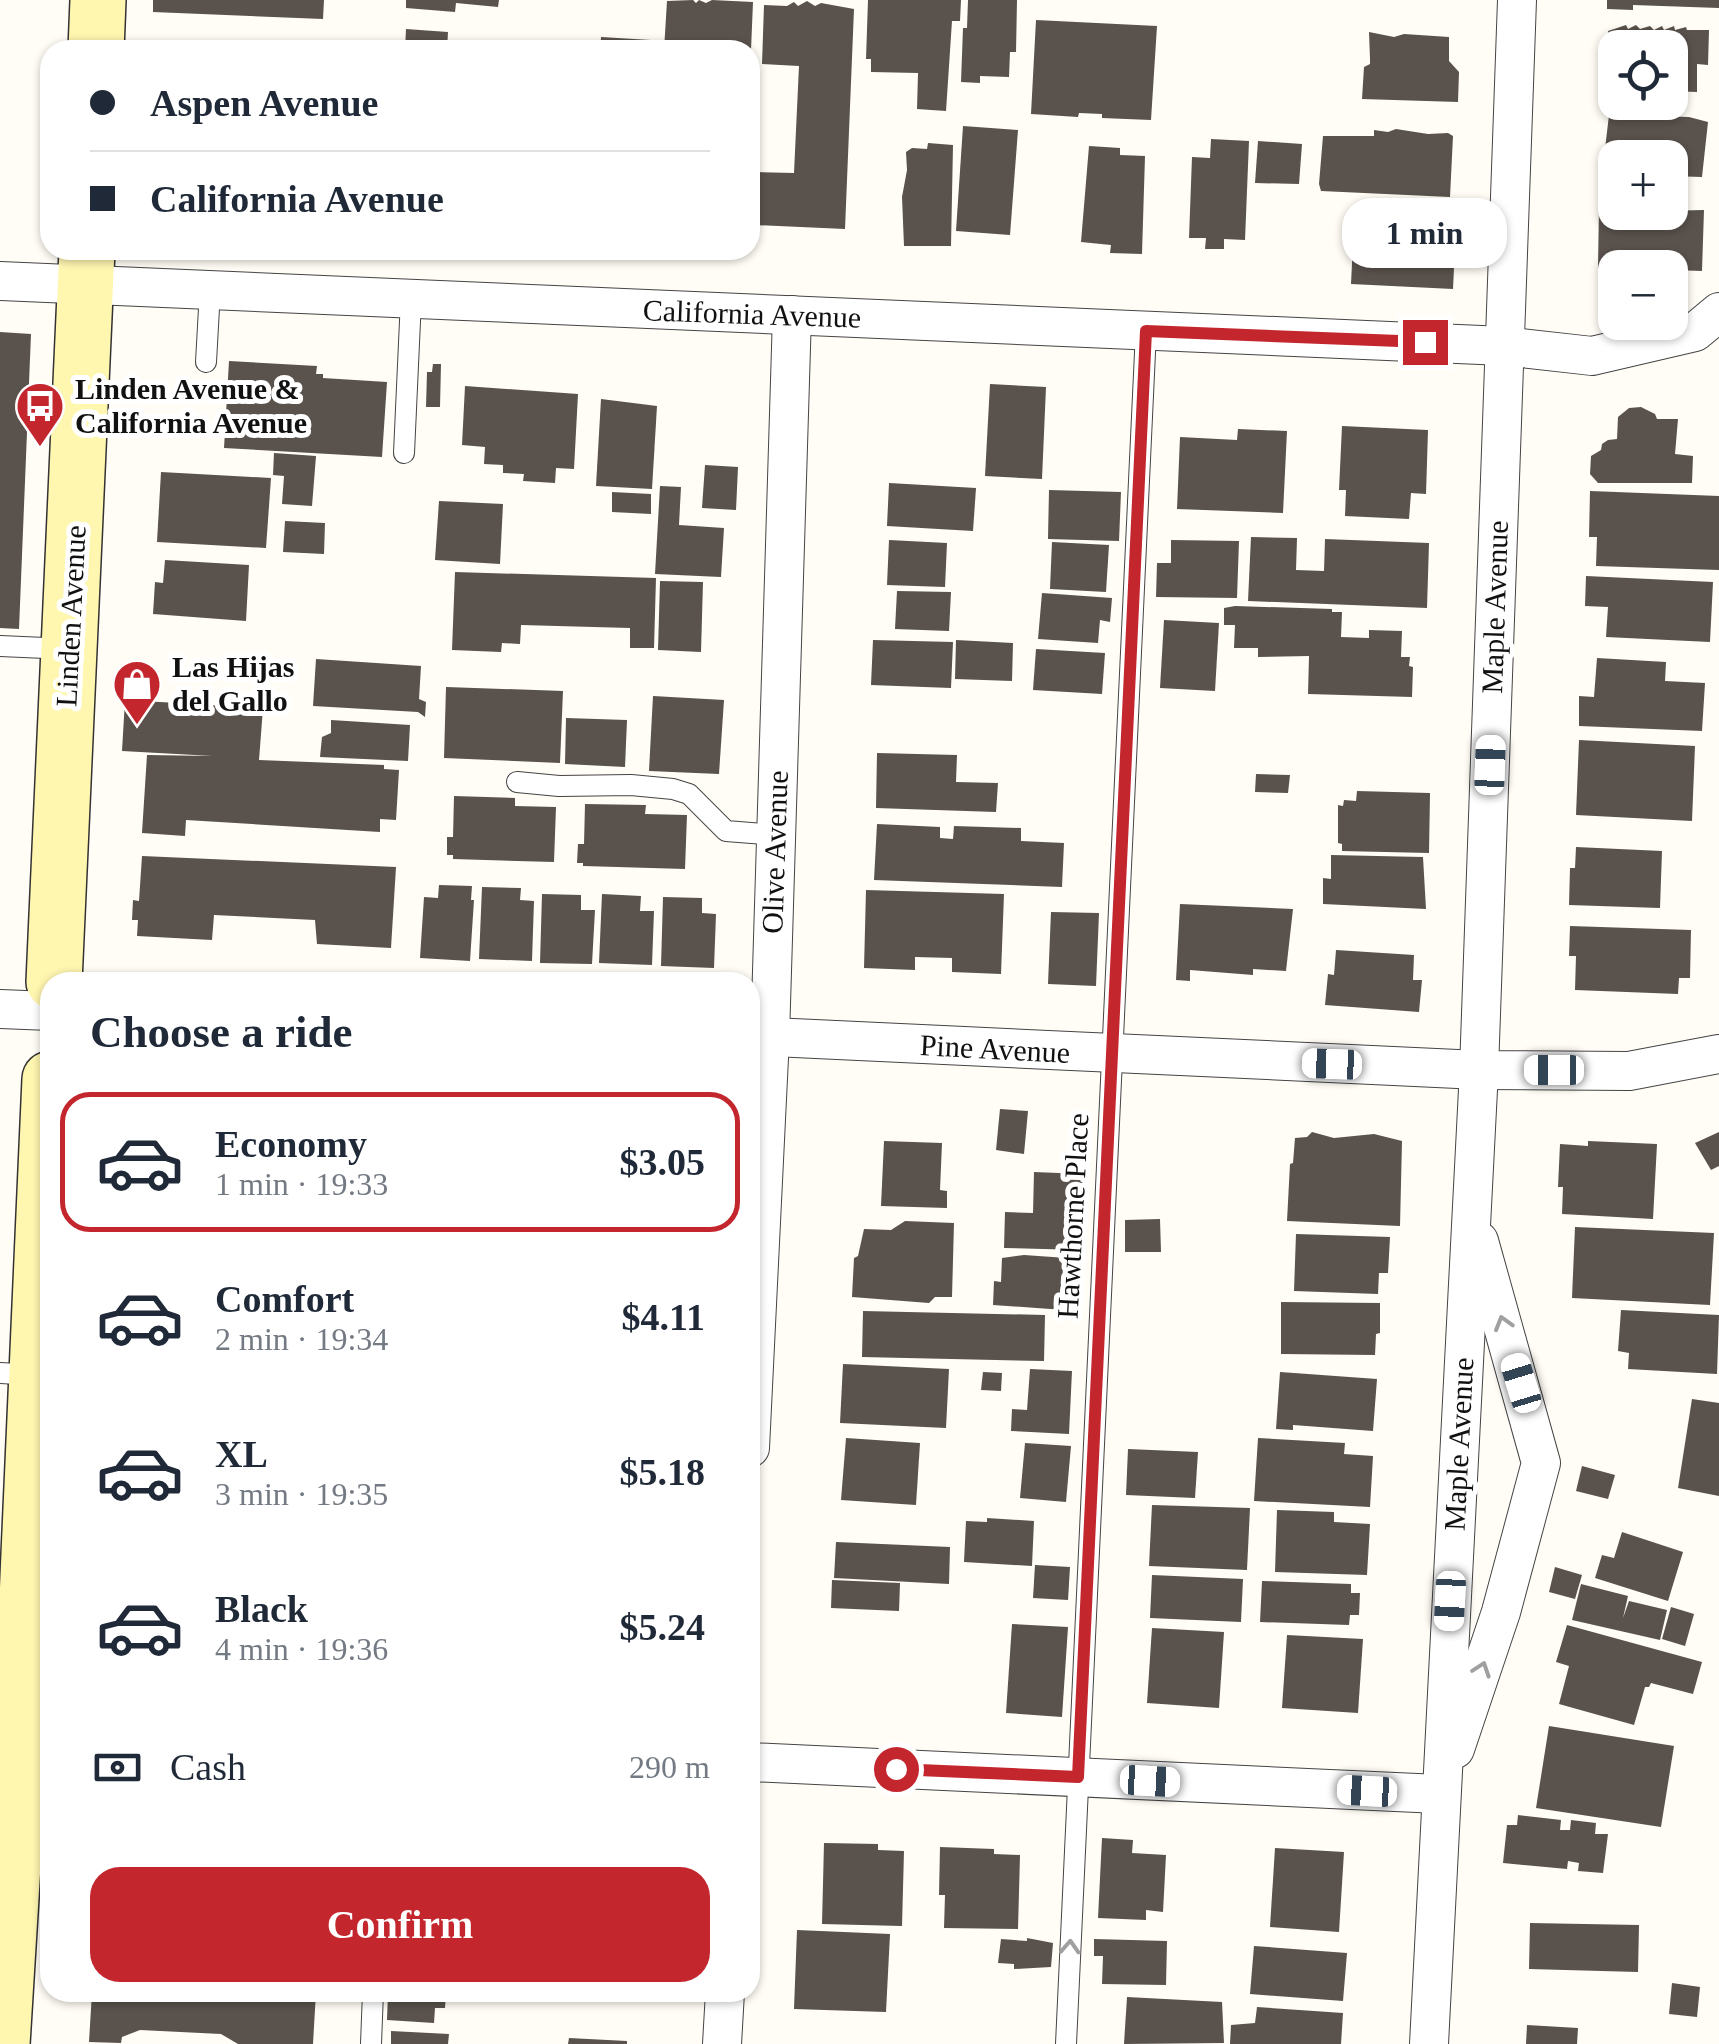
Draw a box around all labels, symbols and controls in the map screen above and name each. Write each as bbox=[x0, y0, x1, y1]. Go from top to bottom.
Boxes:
map controls bbox=[1598, 30, 1688, 340]
button: locate bbox=[1598, 30, 1688, 120]
text: Aspen Avenue bbox=[150, 82, 378, 124]
button: + bbox=[1598, 140, 1688, 230]
text: California Avenue bbox=[150, 178, 444, 220]
callout: 1 min bbox=[1342, 197, 1508, 267]
text: 1 min bbox=[1386, 215, 1463, 251]
button: − bbox=[1598, 250, 1688, 340]
street label: California Avenue bbox=[642, 293, 862, 334]
route end bbox=[1403, 320, 1448, 365]
place label: Linden Avenue & California Avenue bbox=[75, 372, 307, 439]
bus stop icon: Linden Avenue & California Avenue bbox=[14, 380, 66, 448]
street label: Maple Avenue bbox=[1475, 520, 1514, 694]
street label: Linden Avenue bbox=[49, 524, 92, 708]
place label: Las Hijas del Gallo bbox=[172, 650, 295, 717]
shop icon: Las Hijas del Gallo bbox=[111, 658, 163, 726]
car bbox=[1474, 734, 1506, 796]
street label: Olive Avenue bbox=[755, 770, 794, 934]
text: Choose a ride bbox=[90, 1007, 353, 1057]
street label: Pine Avenue bbox=[919, 1028, 1071, 1069]
car bbox=[1301, 1048, 1363, 1080]
car bbox=[1524, 1055, 1584, 1085]
street label: Hawthorne Place bbox=[1051, 1112, 1094, 1320]
icon: car bbox=[95, 1117, 185, 1207]
text: Economy bbox=[215, 1123, 367, 1165]
text: $3.05 bbox=[620, 1141, 705, 1183]
text: 1 min · 19:33 bbox=[215, 1166, 388, 1202]
icon: car bbox=[95, 1272, 185, 1362]
text: Comfort bbox=[215, 1278, 354, 1320]
text: $4.11 bbox=[622, 1296, 705, 1338]
one-way arrow bbox=[1494, 1315, 1515, 1332]
text: 2 min · 19:34 bbox=[215, 1321, 388, 1357]
car bbox=[1498, 1350, 1544, 1416]
street label: Maple Avenue bbox=[1437, 1356, 1480, 1531]
icon: car bbox=[95, 1427, 185, 1517]
text: XL bbox=[215, 1433, 268, 1475]
text: $5.18 bbox=[620, 1451, 705, 1493]
text: 3 min · 19:35 bbox=[215, 1476, 388, 1512]
car bbox=[1433, 1570, 1467, 1632]
icon: car bbox=[95, 1582, 185, 1672]
text: Black bbox=[215, 1588, 308, 1630]
text: $5.24 bbox=[620, 1606, 705, 1648]
text: 4 min · 19:36 bbox=[215, 1631, 388, 1667]
one-way arrow bbox=[1470, 1661, 1490, 1678]
icon: cash bbox=[90, 1740, 145, 1795]
text: Cash bbox=[170, 1746, 246, 1788]
route start bbox=[874, 1747, 919, 1792]
text: 290 m bbox=[629, 1749, 710, 1785]
car bbox=[1119, 1764, 1181, 1798]
car bbox=[1336, 1774, 1398, 1808]
button: Confirm bbox=[90, 1867, 710, 1982]
one-way arrow bbox=[1060, 1938, 1081, 1954]

